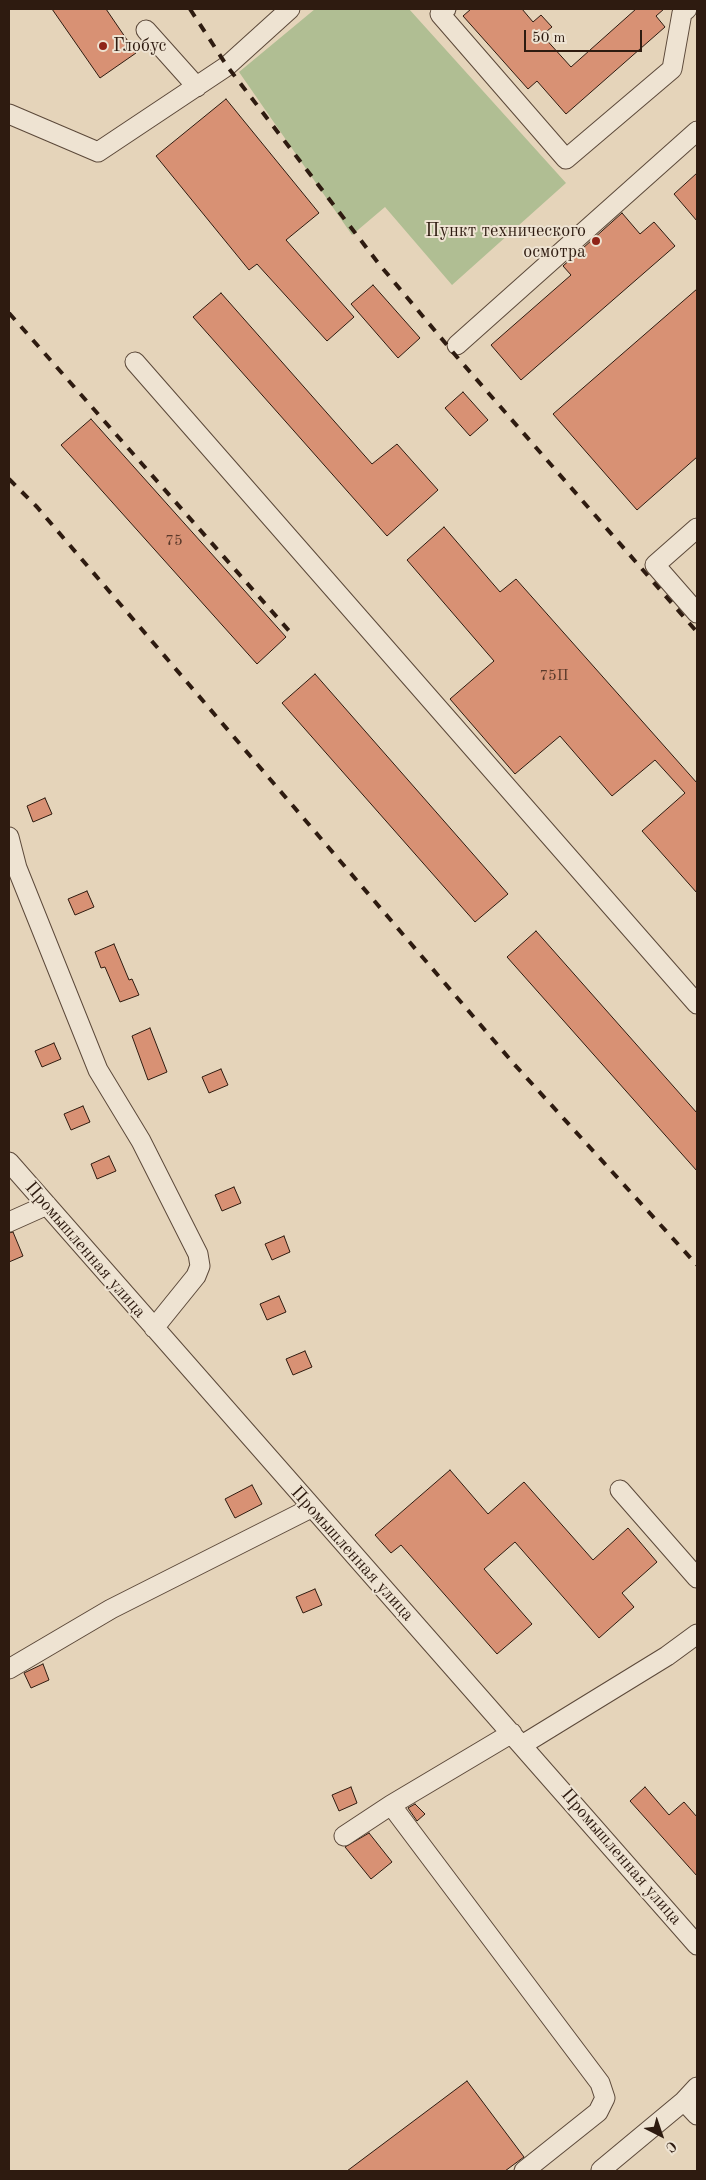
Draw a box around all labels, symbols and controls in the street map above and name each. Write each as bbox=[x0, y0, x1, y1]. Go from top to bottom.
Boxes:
scale bar bbox=[526, 20, 644, 52]
text: 50 m bbox=[532, 31, 566, 46]
place label: Глобус bbox=[113, 35, 166, 57]
marker: Глобус bbox=[97, 40, 109, 52]
place label: Пункт технического осмотра bbox=[425, 220, 586, 262]
marker: Пункт технического осмотра bbox=[590, 235, 602, 247]
house number: 75 bbox=[165, 532, 183, 550]
house number: 75П bbox=[539, 667, 569, 685]
street label: Промышленная улица bbox=[20, 1177, 150, 1323]
street label: Промышленная улица bbox=[286, 1482, 418, 1626]
street label: Промышленная улица bbox=[556, 1784, 686, 1930]
north arrow bbox=[636, 2110, 686, 2160]
text: С bbox=[663, 2138, 679, 2155]

